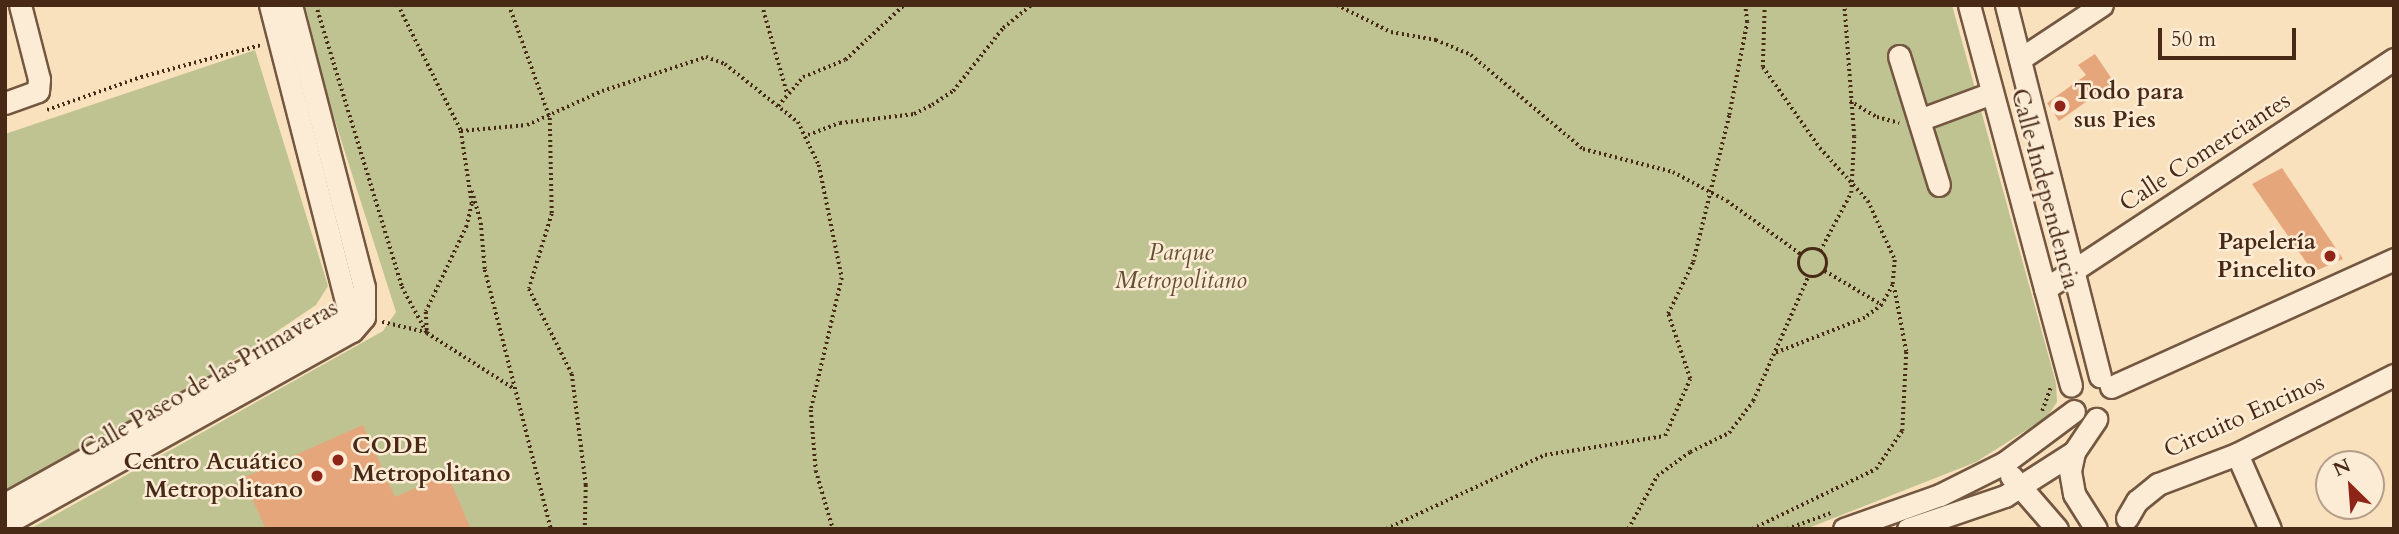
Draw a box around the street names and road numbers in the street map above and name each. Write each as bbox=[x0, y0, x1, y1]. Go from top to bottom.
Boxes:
street label: Calle Independencia bbox=[2004, 86, 2086, 292]
street label: Calle Comerciantes bbox=[2114, 86, 2296, 218]
street label: Calle Paseo de las Primaveras bbox=[75, 293, 343, 465]
street label: Circuito Encinos bbox=[2159, 368, 2329, 464]

